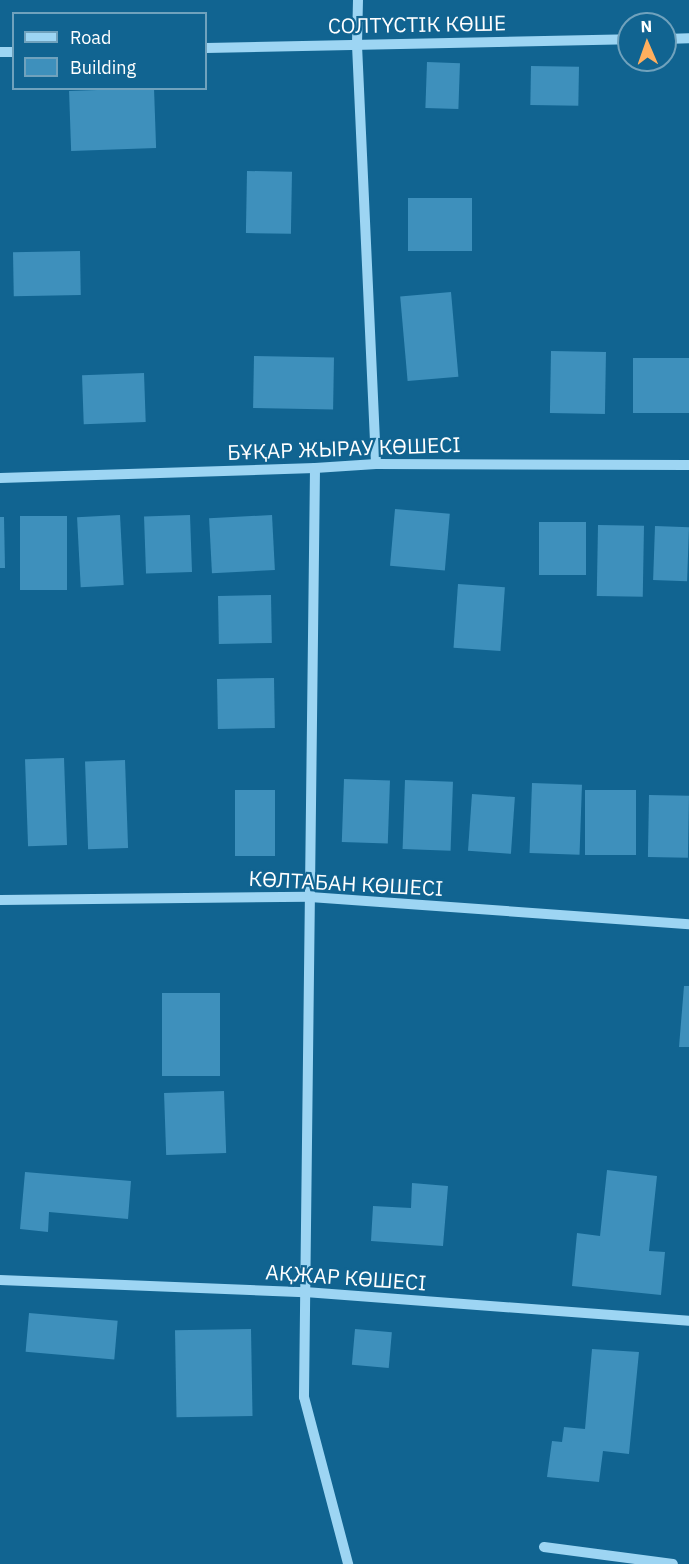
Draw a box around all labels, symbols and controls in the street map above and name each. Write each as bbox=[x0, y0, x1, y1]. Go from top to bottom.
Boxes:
street label: СОЛТҮСТІК КӨШЕ bbox=[328, 10, 506, 38]
legend bbox=[12, 12, 207, 90]
north arrow bbox=[617, 12, 677, 72]
text: N bbox=[640, 16, 653, 36]
text: Road bbox=[70, 26, 111, 49]
text: Building bbox=[70, 56, 136, 79]
street label: БҰҚАР ЖЫРАУ КӨШЕСІ bbox=[227, 431, 461, 465]
street label: КӨЛТАБАН КӨШЕСІ bbox=[248, 865, 444, 901]
street label: АҚЖАР КӨШЕСІ bbox=[265, 1259, 427, 1295]

